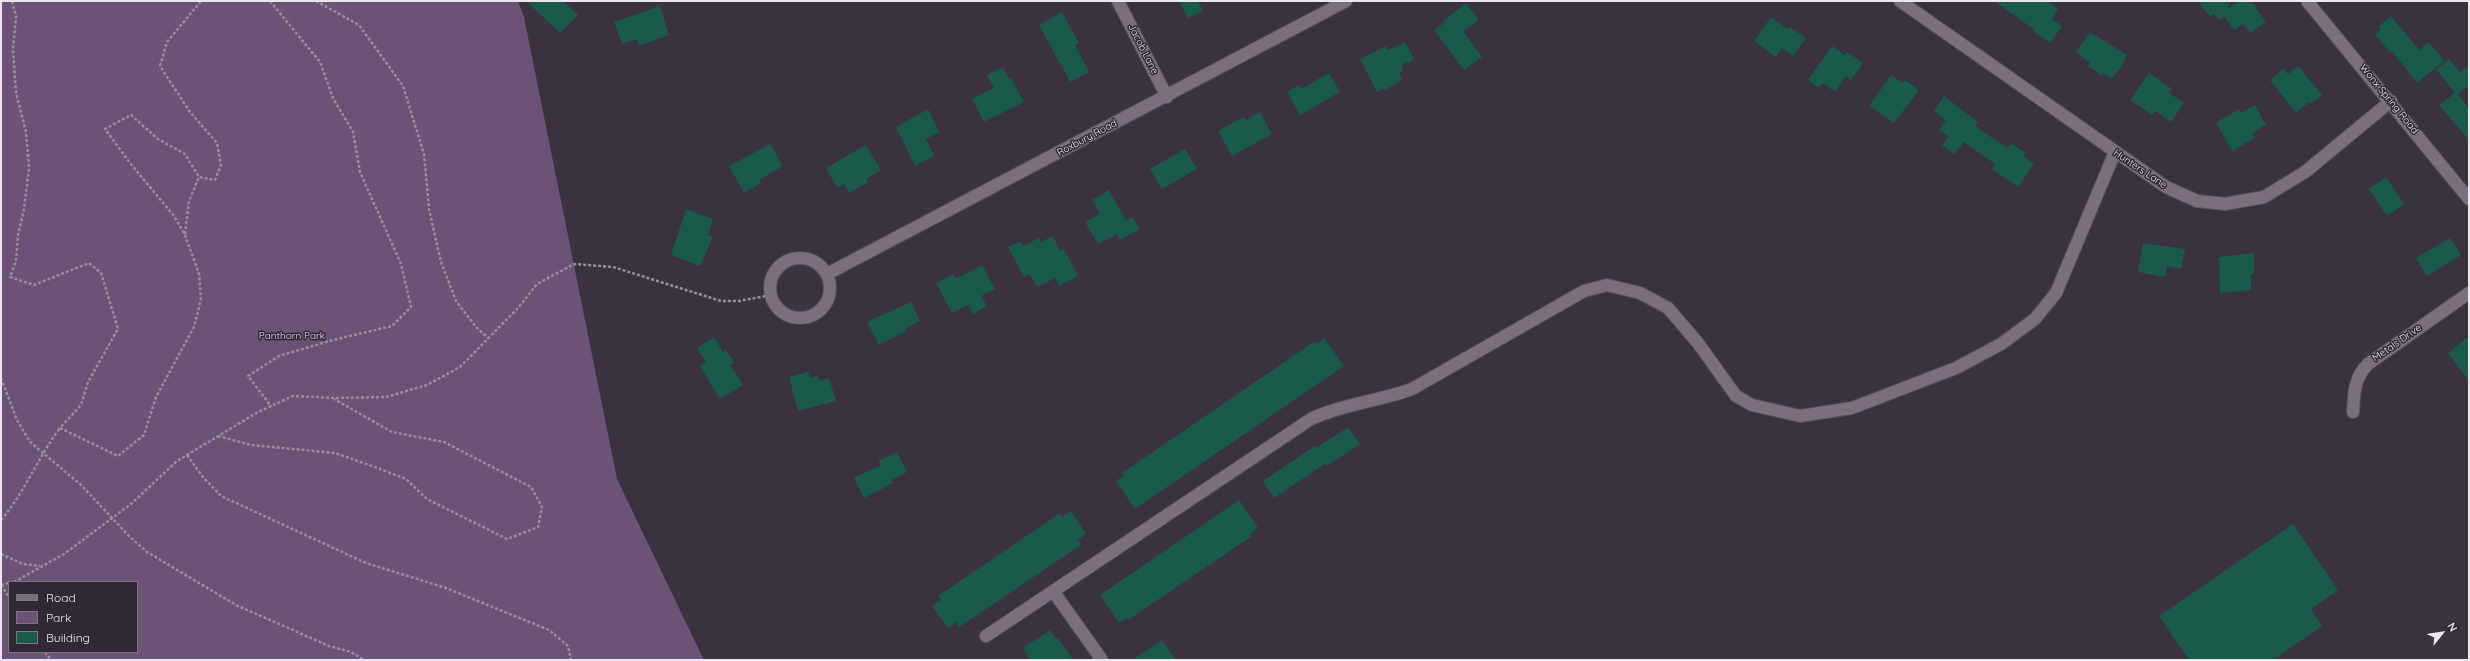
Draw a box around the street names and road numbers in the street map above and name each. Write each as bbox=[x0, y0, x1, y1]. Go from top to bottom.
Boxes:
street label: Jacob Lane bbox=[1125, 22, 1161, 76]
street label: Wonx Spring Road bbox=[2357, 62, 2421, 136]
street label: Roxbury Road bbox=[1055, 117, 1119, 159]
street label: Hunters Lane bbox=[2111, 147, 2169, 191]
street label: Metals Drive bbox=[2370, 322, 2424, 364]

